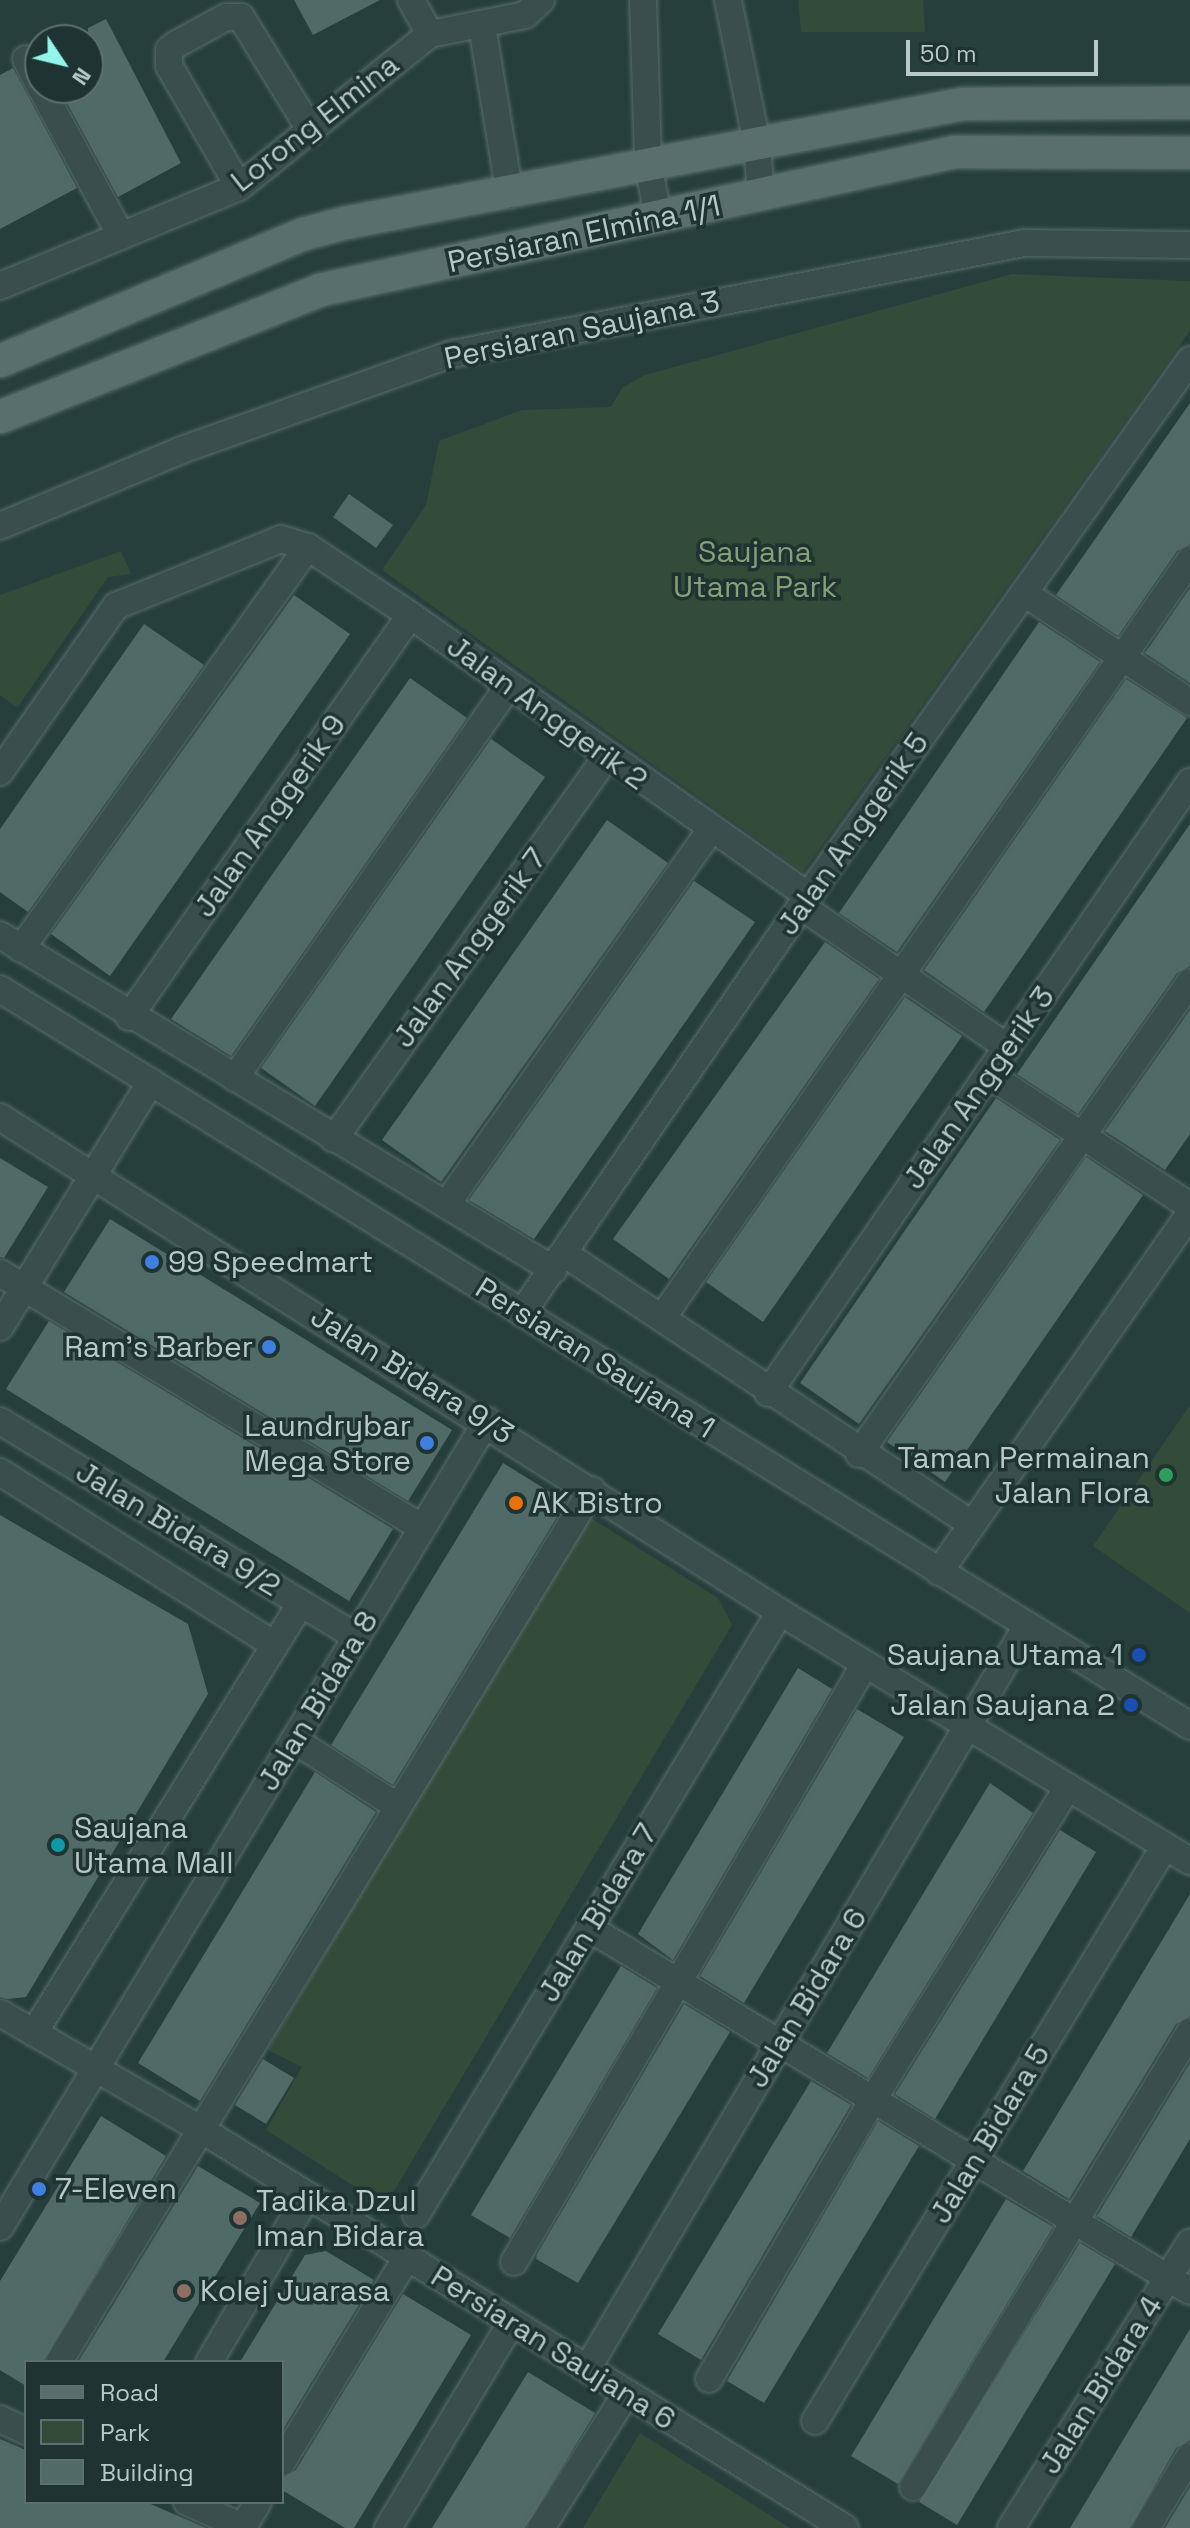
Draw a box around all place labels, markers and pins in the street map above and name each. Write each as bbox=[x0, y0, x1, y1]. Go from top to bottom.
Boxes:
place label: 99 Speedmart bbox=[168, 1244, 373, 1280]
marker: 99 Speedmart bbox=[143, 1253, 161, 1271]
place label: Ram’s Barber bbox=[64, 1329, 253, 1365]
marker: Ram’s Barber bbox=[260, 1338, 278, 1356]
place label: Laundrybar Mega Store bbox=[244, 1408, 411, 1478]
marker: Laundrybar Mega Store bbox=[418, 1434, 436, 1452]
place label: Taman Permainan Jalan Flora bbox=[898, 1440, 1150, 1510]
marker: Taman Permainan Jalan Flora bbox=[1157, 1466, 1175, 1484]
place label: AK Bistro bbox=[532, 1485, 663, 1521]
marker: AK Bistro bbox=[507, 1494, 525, 1512]
place label: Saujana Utama 1 bbox=[887, 1637, 1123, 1673]
marker: Saujana Utama 1 bbox=[1130, 1646, 1148, 1664]
place label: Jalan Saujana 2 bbox=[890, 1687, 1115, 1723]
marker: Jalan Saujana 2 bbox=[1122, 1696, 1140, 1714]
place label: Saujana Utama Mall bbox=[74, 1810, 234, 1880]
marker: Saujana Utama Mall bbox=[49, 1836, 67, 1854]
place label: 7-Eleven bbox=[55, 2171, 177, 2207]
marker: 7-Eleven bbox=[30, 2180, 48, 2198]
place label: Tadika Dzul Iman Bidara bbox=[256, 2183, 424, 2254]
marker: Tadika Dzul Iman Bidara bbox=[231, 2209, 249, 2227]
place label: Kolej Juarasa bbox=[200, 2273, 390, 2309]
marker: Kolej Juarasa bbox=[175, 2282, 193, 2300]

